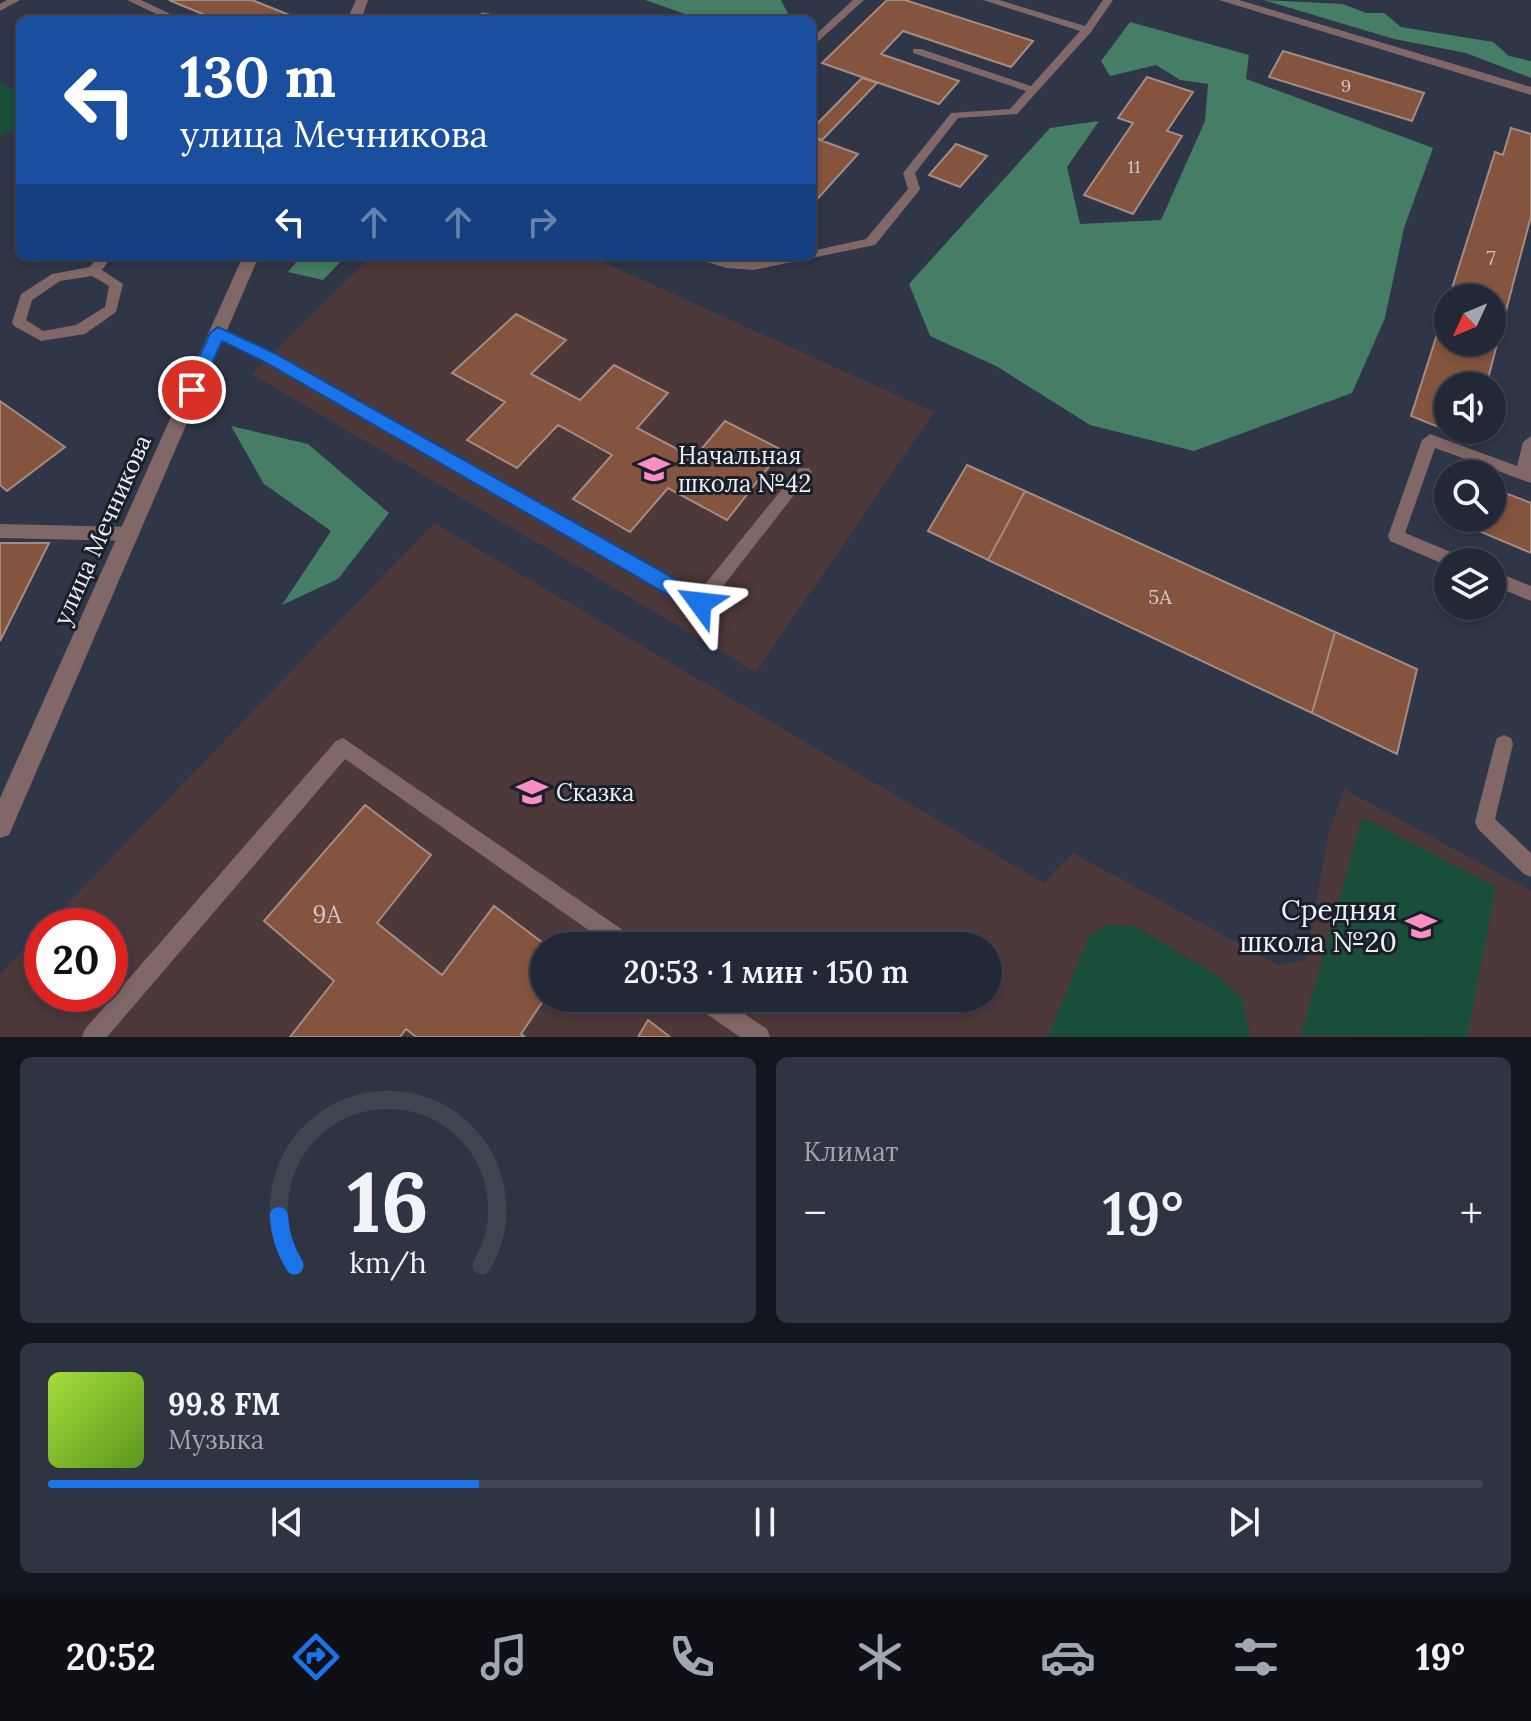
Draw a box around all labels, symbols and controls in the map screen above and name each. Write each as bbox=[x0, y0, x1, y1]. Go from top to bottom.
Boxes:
text: 130 m bbox=[180, 41, 336, 112]
icon: left bbox=[48, 48, 152, 152]
house number: 9 bbox=[1341, 74, 1351, 97]
text: улица Мечникова bbox=[180, 111, 488, 157]
house number: 11 bbox=[1127, 155, 1141, 178]
icon: left bbox=[268, 200, 312, 244]
icon: ahead bbox=[352, 200, 396, 244]
icon: ahead bbox=[436, 200, 480, 244]
icon: right bbox=[520, 200, 564, 244]
house number: 7 bbox=[1486, 245, 1496, 270]
north arrow bbox=[1434, 284, 1506, 356]
map controls bbox=[1434, 284, 1506, 620]
pin bbox=[158, 356, 226, 424]
icon: arrive bbox=[170, 368, 214, 412]
button: sound bbox=[1434, 372, 1506, 444]
street label: улица Мечникова bbox=[46, 430, 158, 630]
place label: Начальная школа №42 bbox=[678, 440, 811, 499]
school or university icon: Начальная школа №42 bbox=[637, 452, 671, 486]
button: search bbox=[1434, 460, 1506, 532]
button: layers bbox=[1434, 548, 1506, 620]
position arrow bbox=[658, 561, 742, 645]
house number: 5А bbox=[1148, 584, 1172, 609]
school or university icon: Сказка bbox=[515, 775, 549, 809]
place label: Сказка bbox=[556, 777, 634, 808]
place label: Средняя школа №20 bbox=[1239, 892, 1397, 960]
house number: 9А bbox=[313, 899, 342, 930]
speed limit sign: 20 bbox=[24, 908, 128, 1012]
school or university icon: Средняя школа №20 bbox=[1404, 909, 1438, 943]
text: 20:53 · 1 мин · 150 m bbox=[623, 953, 909, 991]
text: Климат bbox=[804, 1135, 898, 1168]
text: 16 bbox=[347, 1148, 429, 1255]
text: 19° bbox=[1102, 1175, 1184, 1251]
text: − bbox=[804, 1185, 827, 1241]
text: + bbox=[1460, 1185, 1483, 1241]
text: km/h bbox=[349, 1244, 426, 1281]
text: 99.8 FM bbox=[168, 1385, 280, 1423]
text: Музыка bbox=[168, 1423, 264, 1456]
icon: previous bbox=[265, 1500, 309, 1544]
icon: pause bbox=[743, 1500, 787, 1544]
icon: next bbox=[1222, 1500, 1266, 1544]
icon: directions bbox=[288, 1629, 344, 1685]
icon: music bbox=[476, 1629, 532, 1685]
icon: phone bbox=[664, 1629, 720, 1685]
icon: climate bbox=[852, 1629, 908, 1685]
icon: car bbox=[1040, 1629, 1096, 1685]
icon: filters bbox=[1228, 1629, 1284, 1685]
text: 20:52 bbox=[66, 1634, 156, 1680]
text: 19° bbox=[1416, 1634, 1465, 1680]

